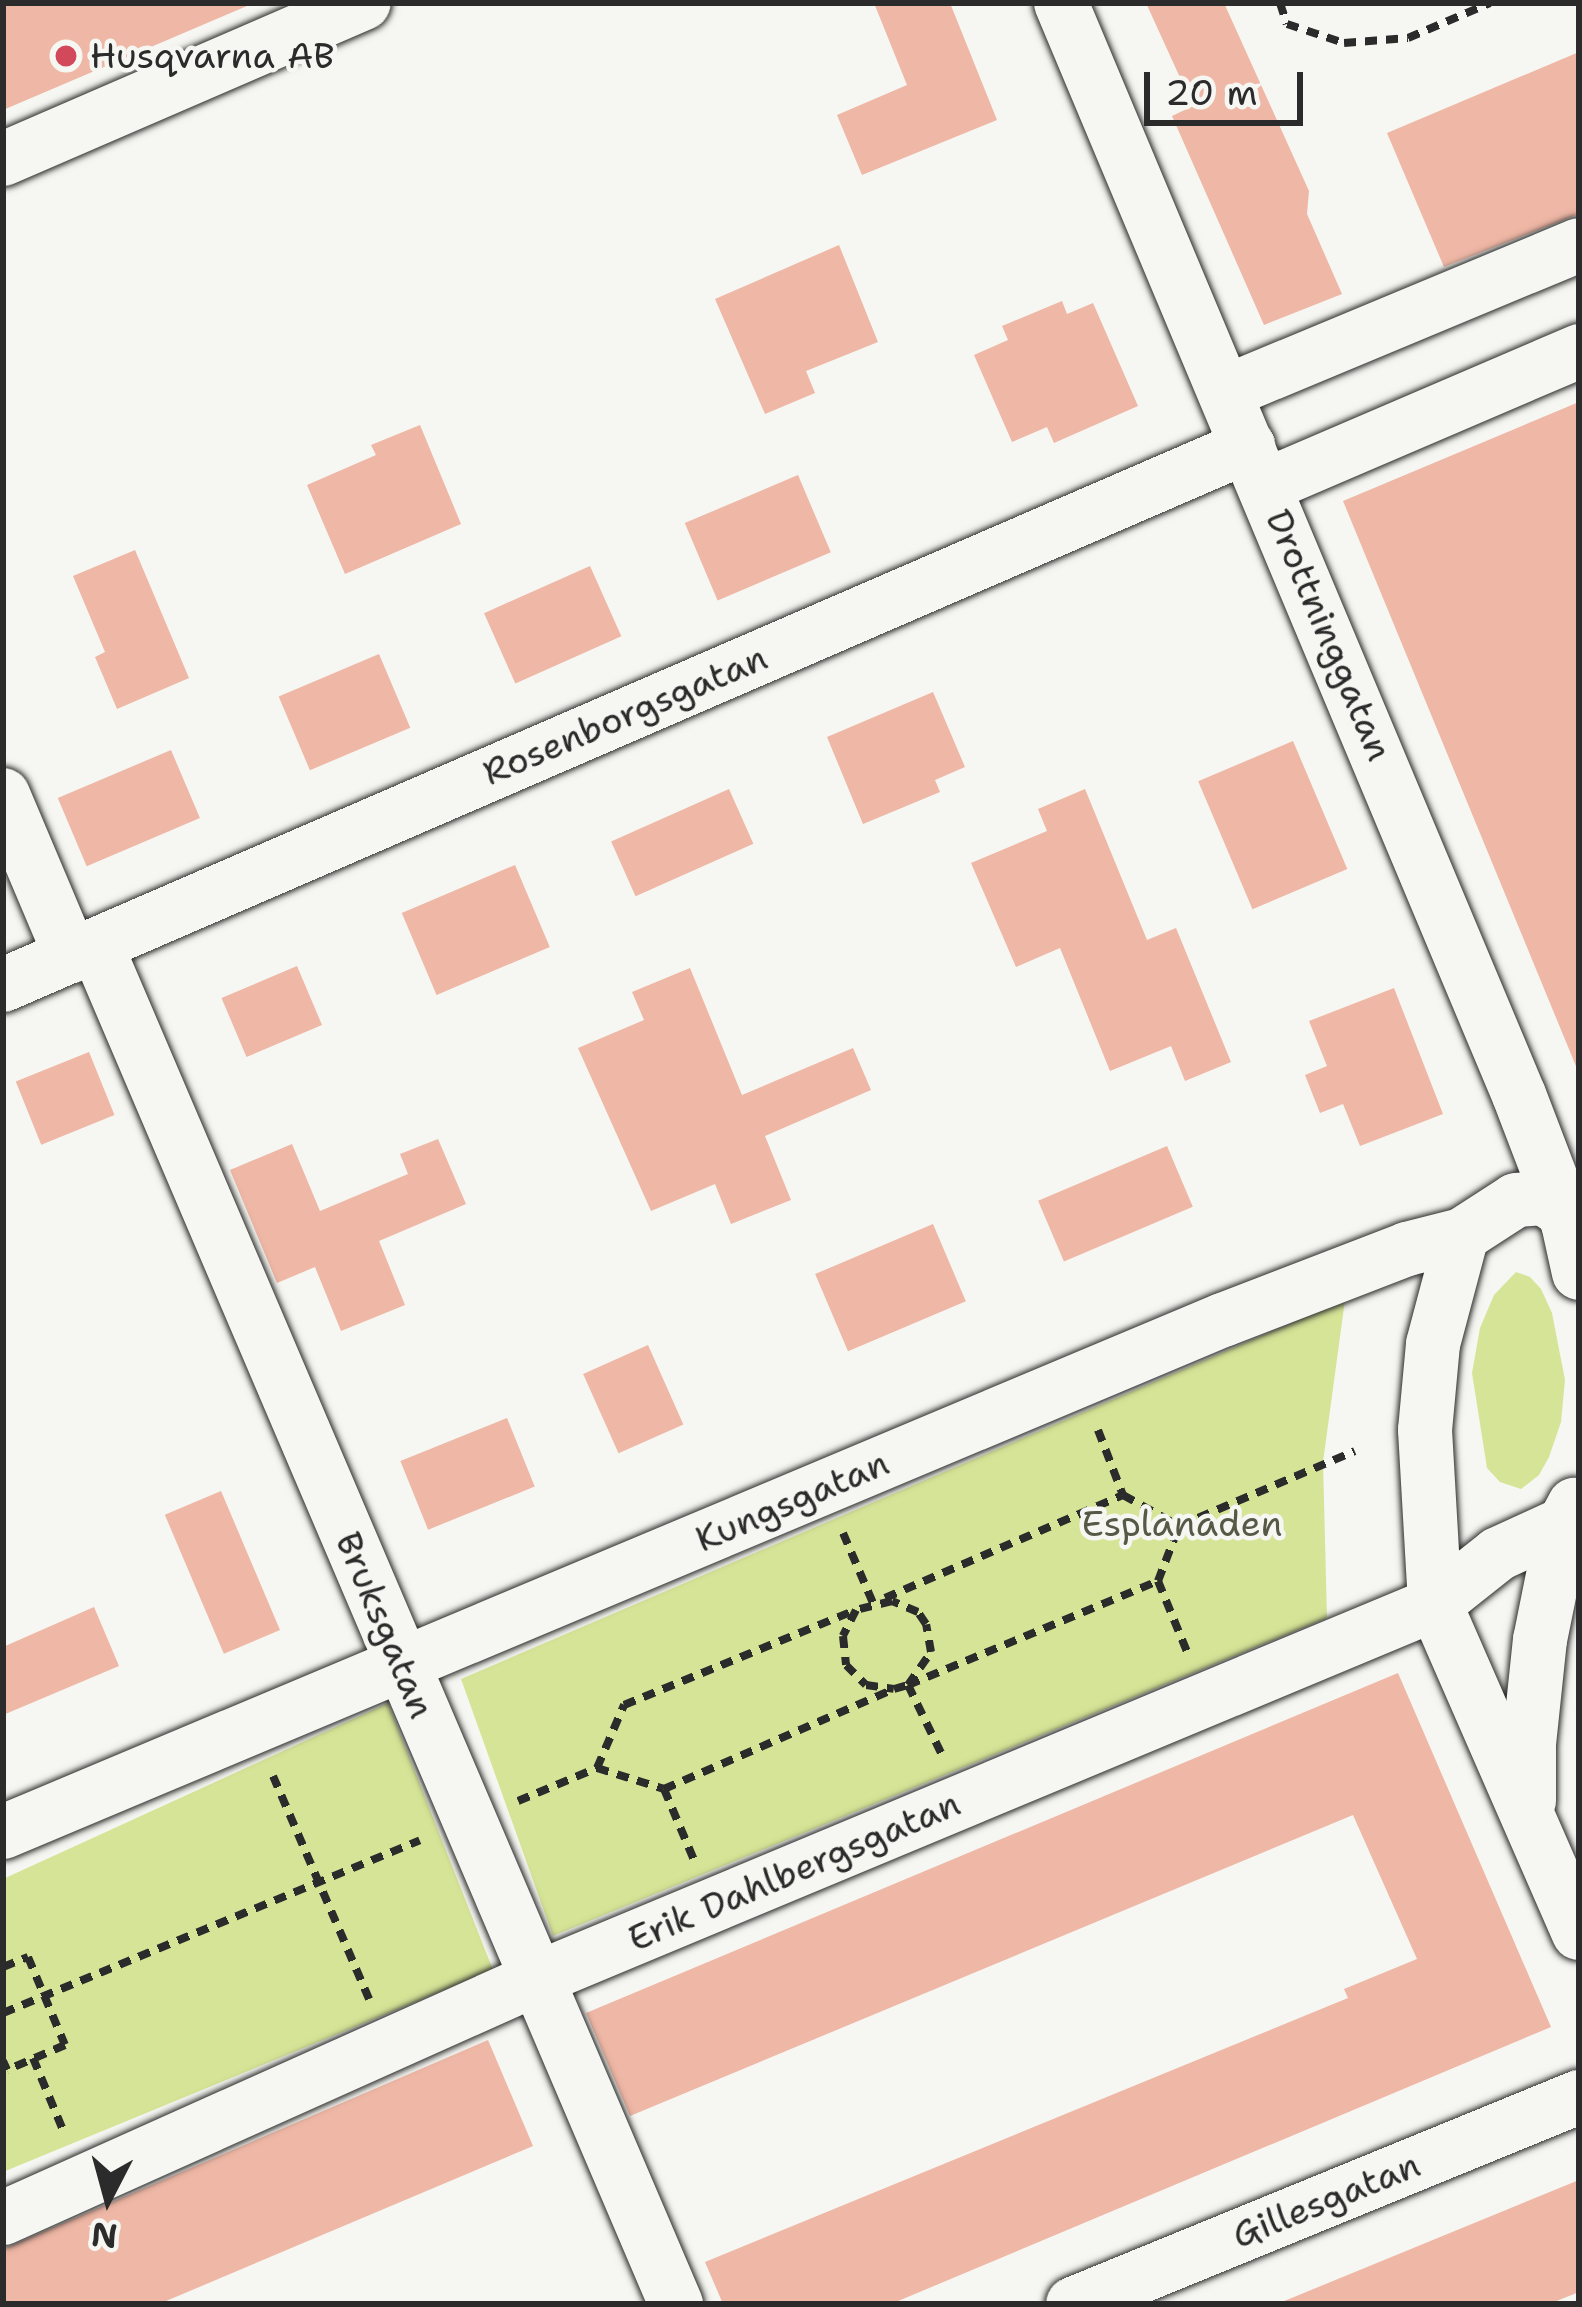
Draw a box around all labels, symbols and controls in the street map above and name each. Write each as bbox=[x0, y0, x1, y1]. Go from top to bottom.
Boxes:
place label: Husqvarna AB bbox=[90, 34, 335, 78]
marker: Husqvarna AB bbox=[53, 43, 79, 69]
scale bar bbox=[1150, 48, 1309, 122]
text: 20 m bbox=[1165, 68, 1258, 117]
street label: Drottninggatan bbox=[1257, 503, 1401, 767]
street label: Rosenborgsgatan bbox=[476, 636, 774, 794]
street label: Kungsgatan bbox=[689, 1441, 895, 1561]
park label: Esplanaden bbox=[1082, 1502, 1282, 1546]
street label: Bruksgatan bbox=[326, 1525, 444, 1725]
street label: Erik Dahlbergsgatan bbox=[622, 1781, 966, 1961]
north arrow bbox=[48, 2139, 168, 2259]
street label: Gillesgatan bbox=[1226, 2143, 1426, 2257]
text: N bbox=[89, 2212, 120, 2259]

